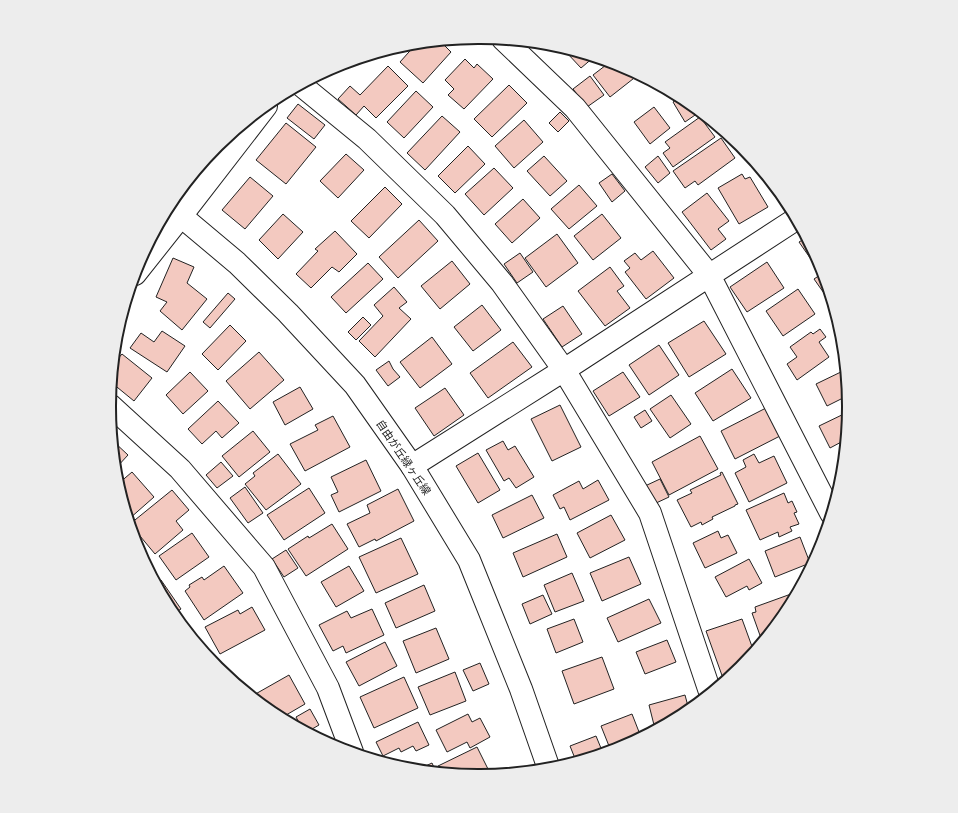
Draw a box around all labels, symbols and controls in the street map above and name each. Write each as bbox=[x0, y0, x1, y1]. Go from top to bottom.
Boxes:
street label: 自由が丘緑ヶ丘線 bbox=[374, 417, 434, 497]

